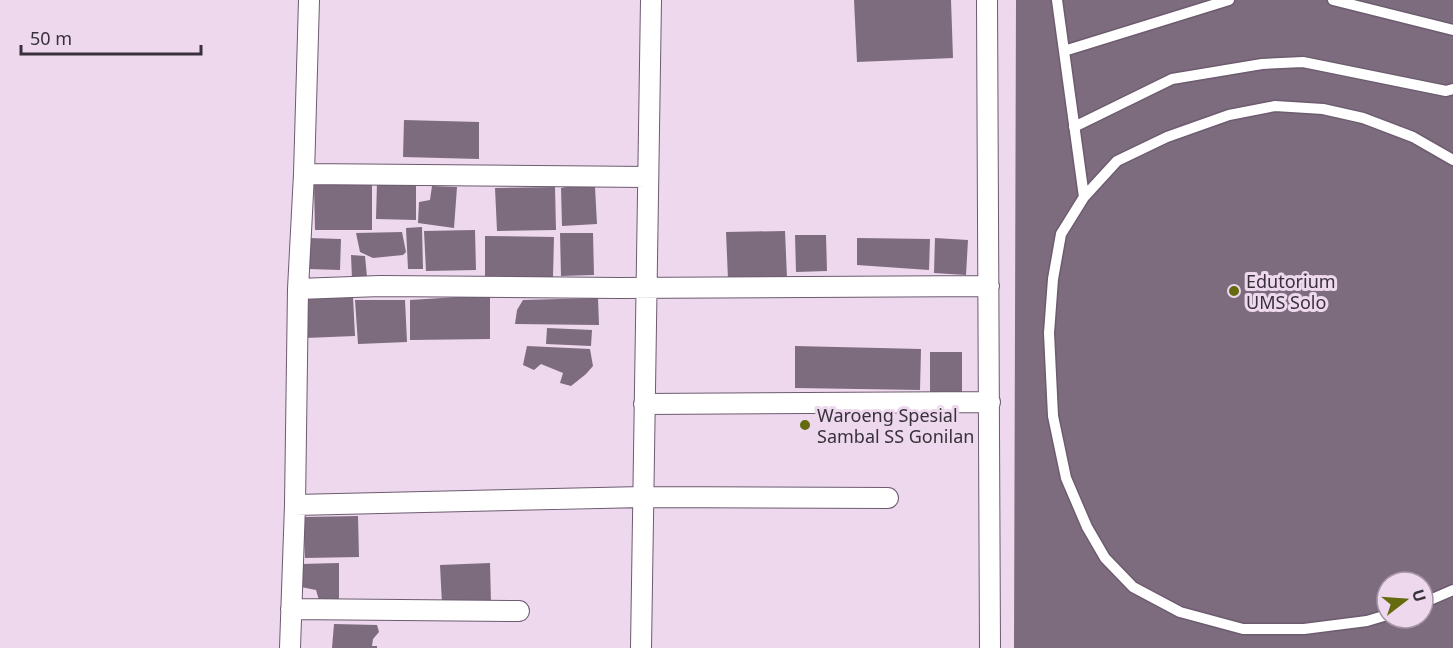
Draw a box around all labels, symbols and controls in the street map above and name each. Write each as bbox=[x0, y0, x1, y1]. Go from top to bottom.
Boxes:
scale bar bbox=[21, 18, 201, 56]
text: 50 m bbox=[30, 26, 72, 50]
place label: Edutorium UMS Solo bbox=[1246, 269, 1336, 314]
marker: Edutorium UMS Solo bbox=[1227, 284, 1241, 298]
place label: Waroeng Spesial Sambal SS Gonilan bbox=[817, 403, 974, 448]
marker: Waroeng Spesial Sambal SS Gonilan bbox=[798, 418, 812, 432]
north arrow bbox=[1375, 570, 1435, 630]
text: U bbox=[1407, 587, 1432, 605]

